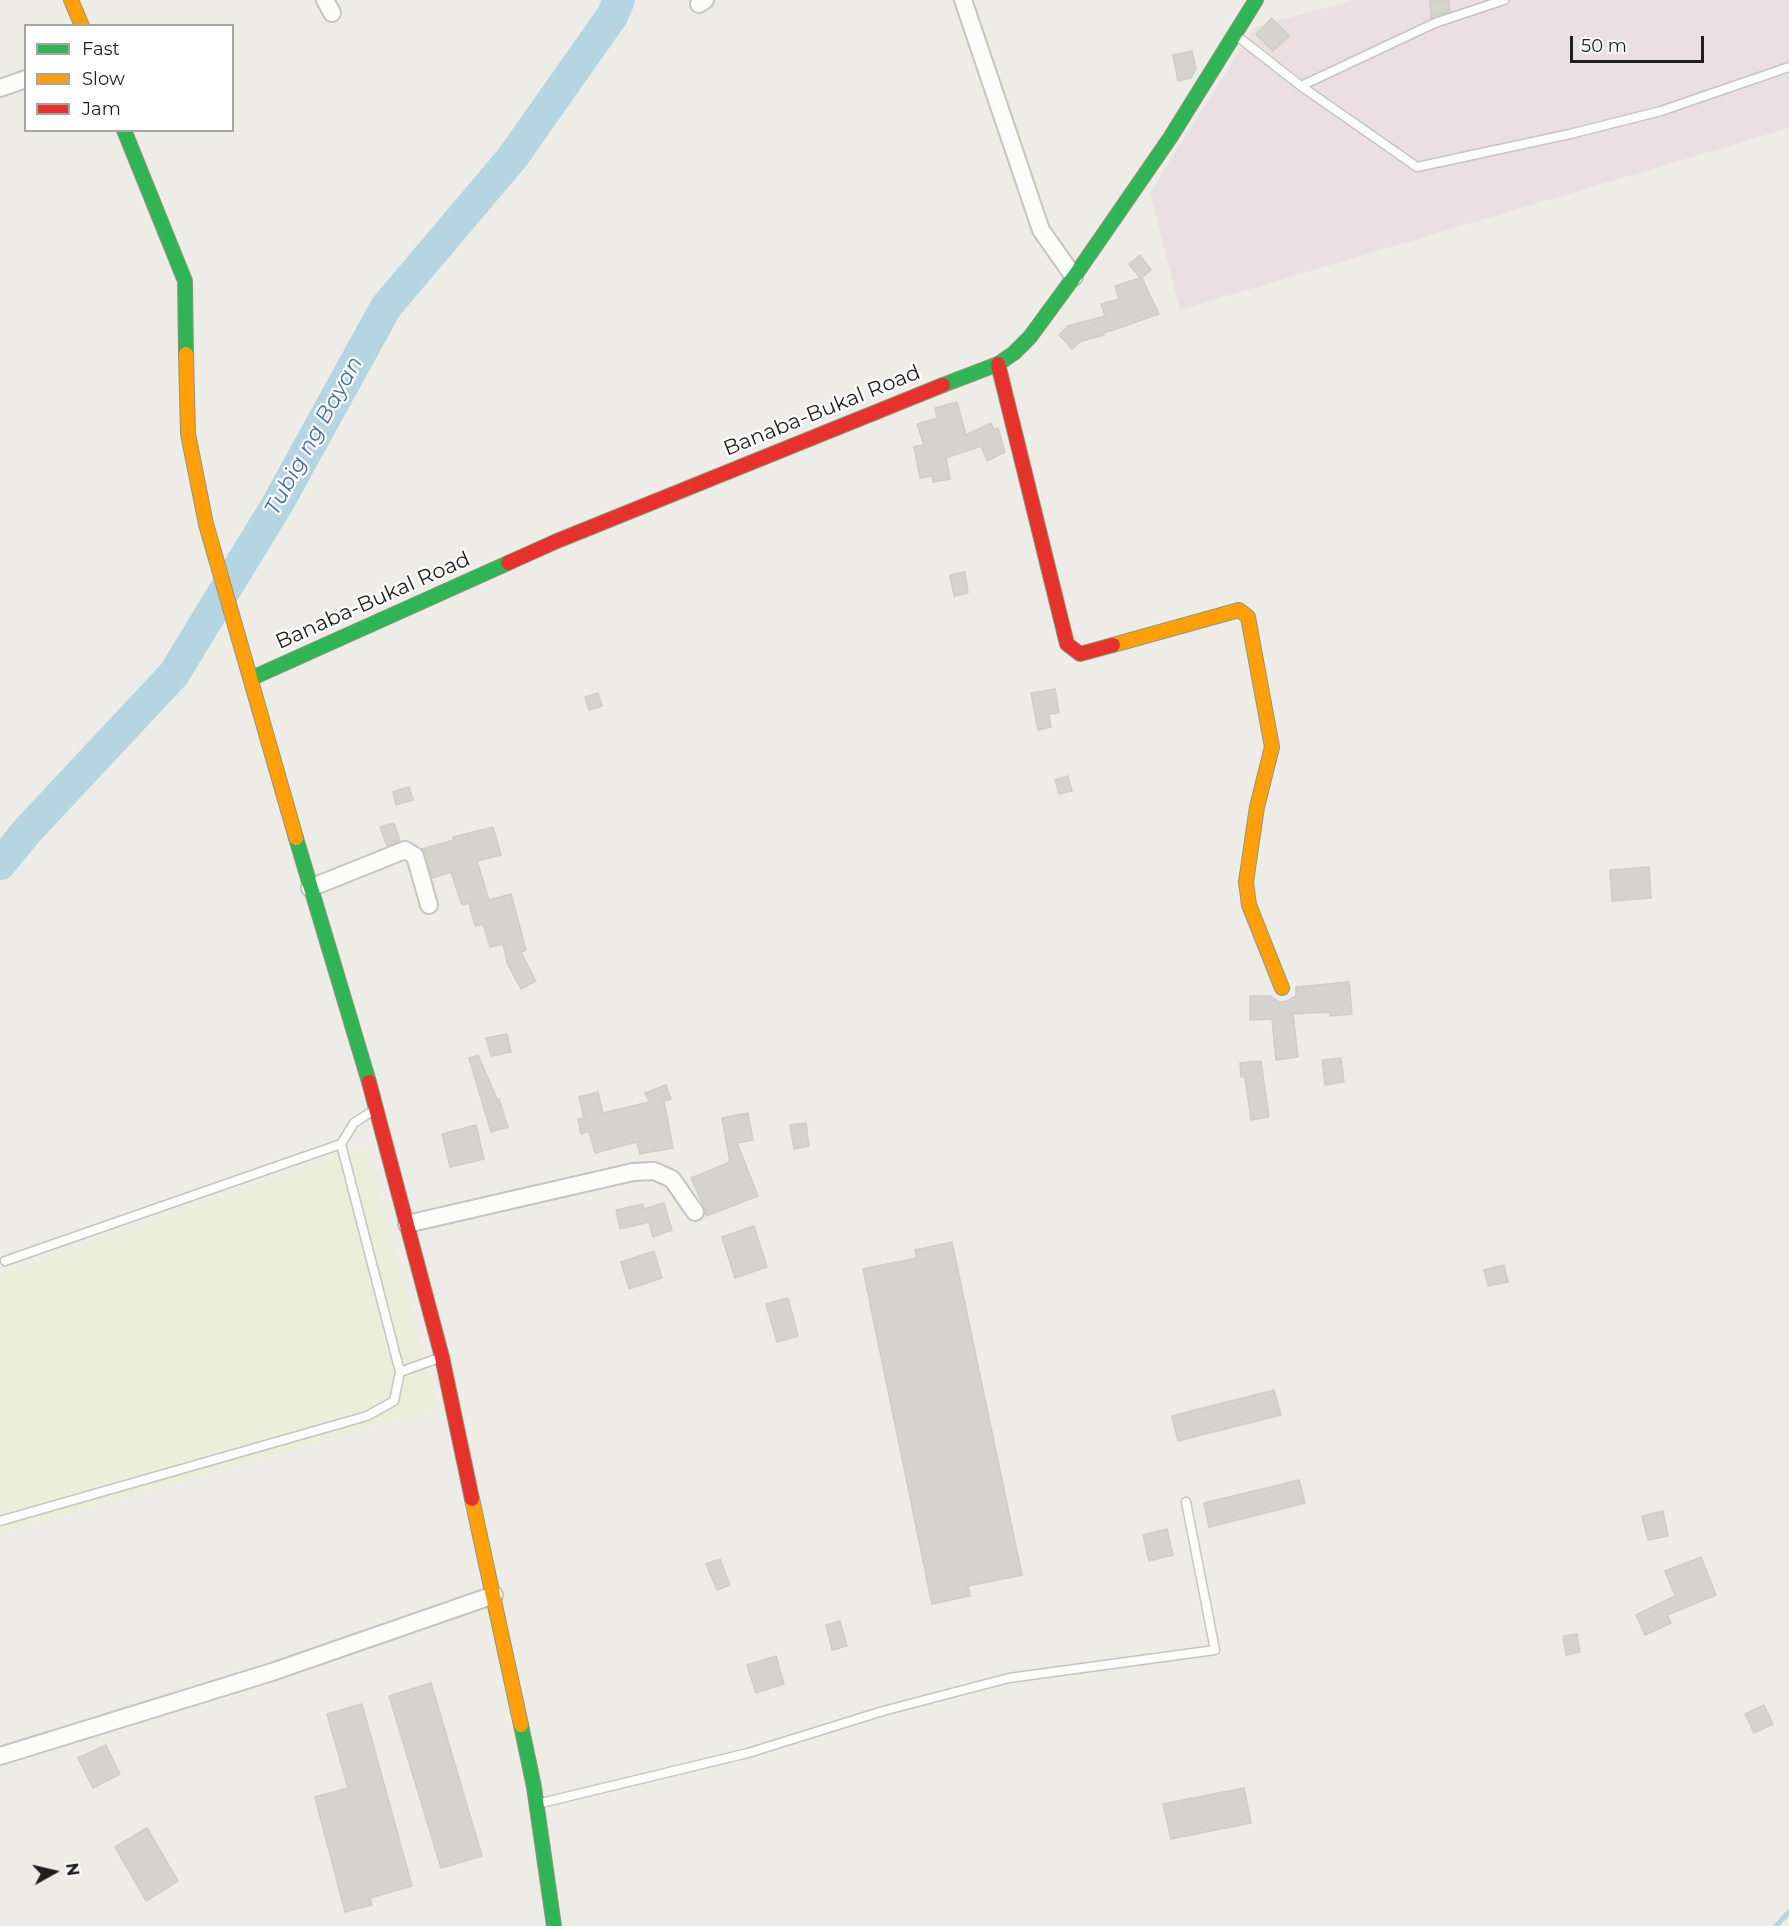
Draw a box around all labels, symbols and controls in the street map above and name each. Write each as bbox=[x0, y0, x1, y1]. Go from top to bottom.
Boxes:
legend bbox=[24, 24, 234, 132]
scale bar bbox=[1573, 24, 1706, 62]
text: 50 m bbox=[1581, 35, 1627, 57]
text: Fast bbox=[82, 38, 120, 60]
text: Slow bbox=[82, 68, 125, 90]
text: Jam bbox=[82, 98, 121, 120]
water label: Tubig ng Bayan bbox=[259, 352, 369, 520]
street label: Banaba-Bukal Road bbox=[720, 360, 924, 462]
street label: Banaba-Bukal Road bbox=[272, 547, 474, 655]
north arrow bbox=[24, 1842, 84, 1902]
text: N bbox=[62, 1862, 83, 1877]

